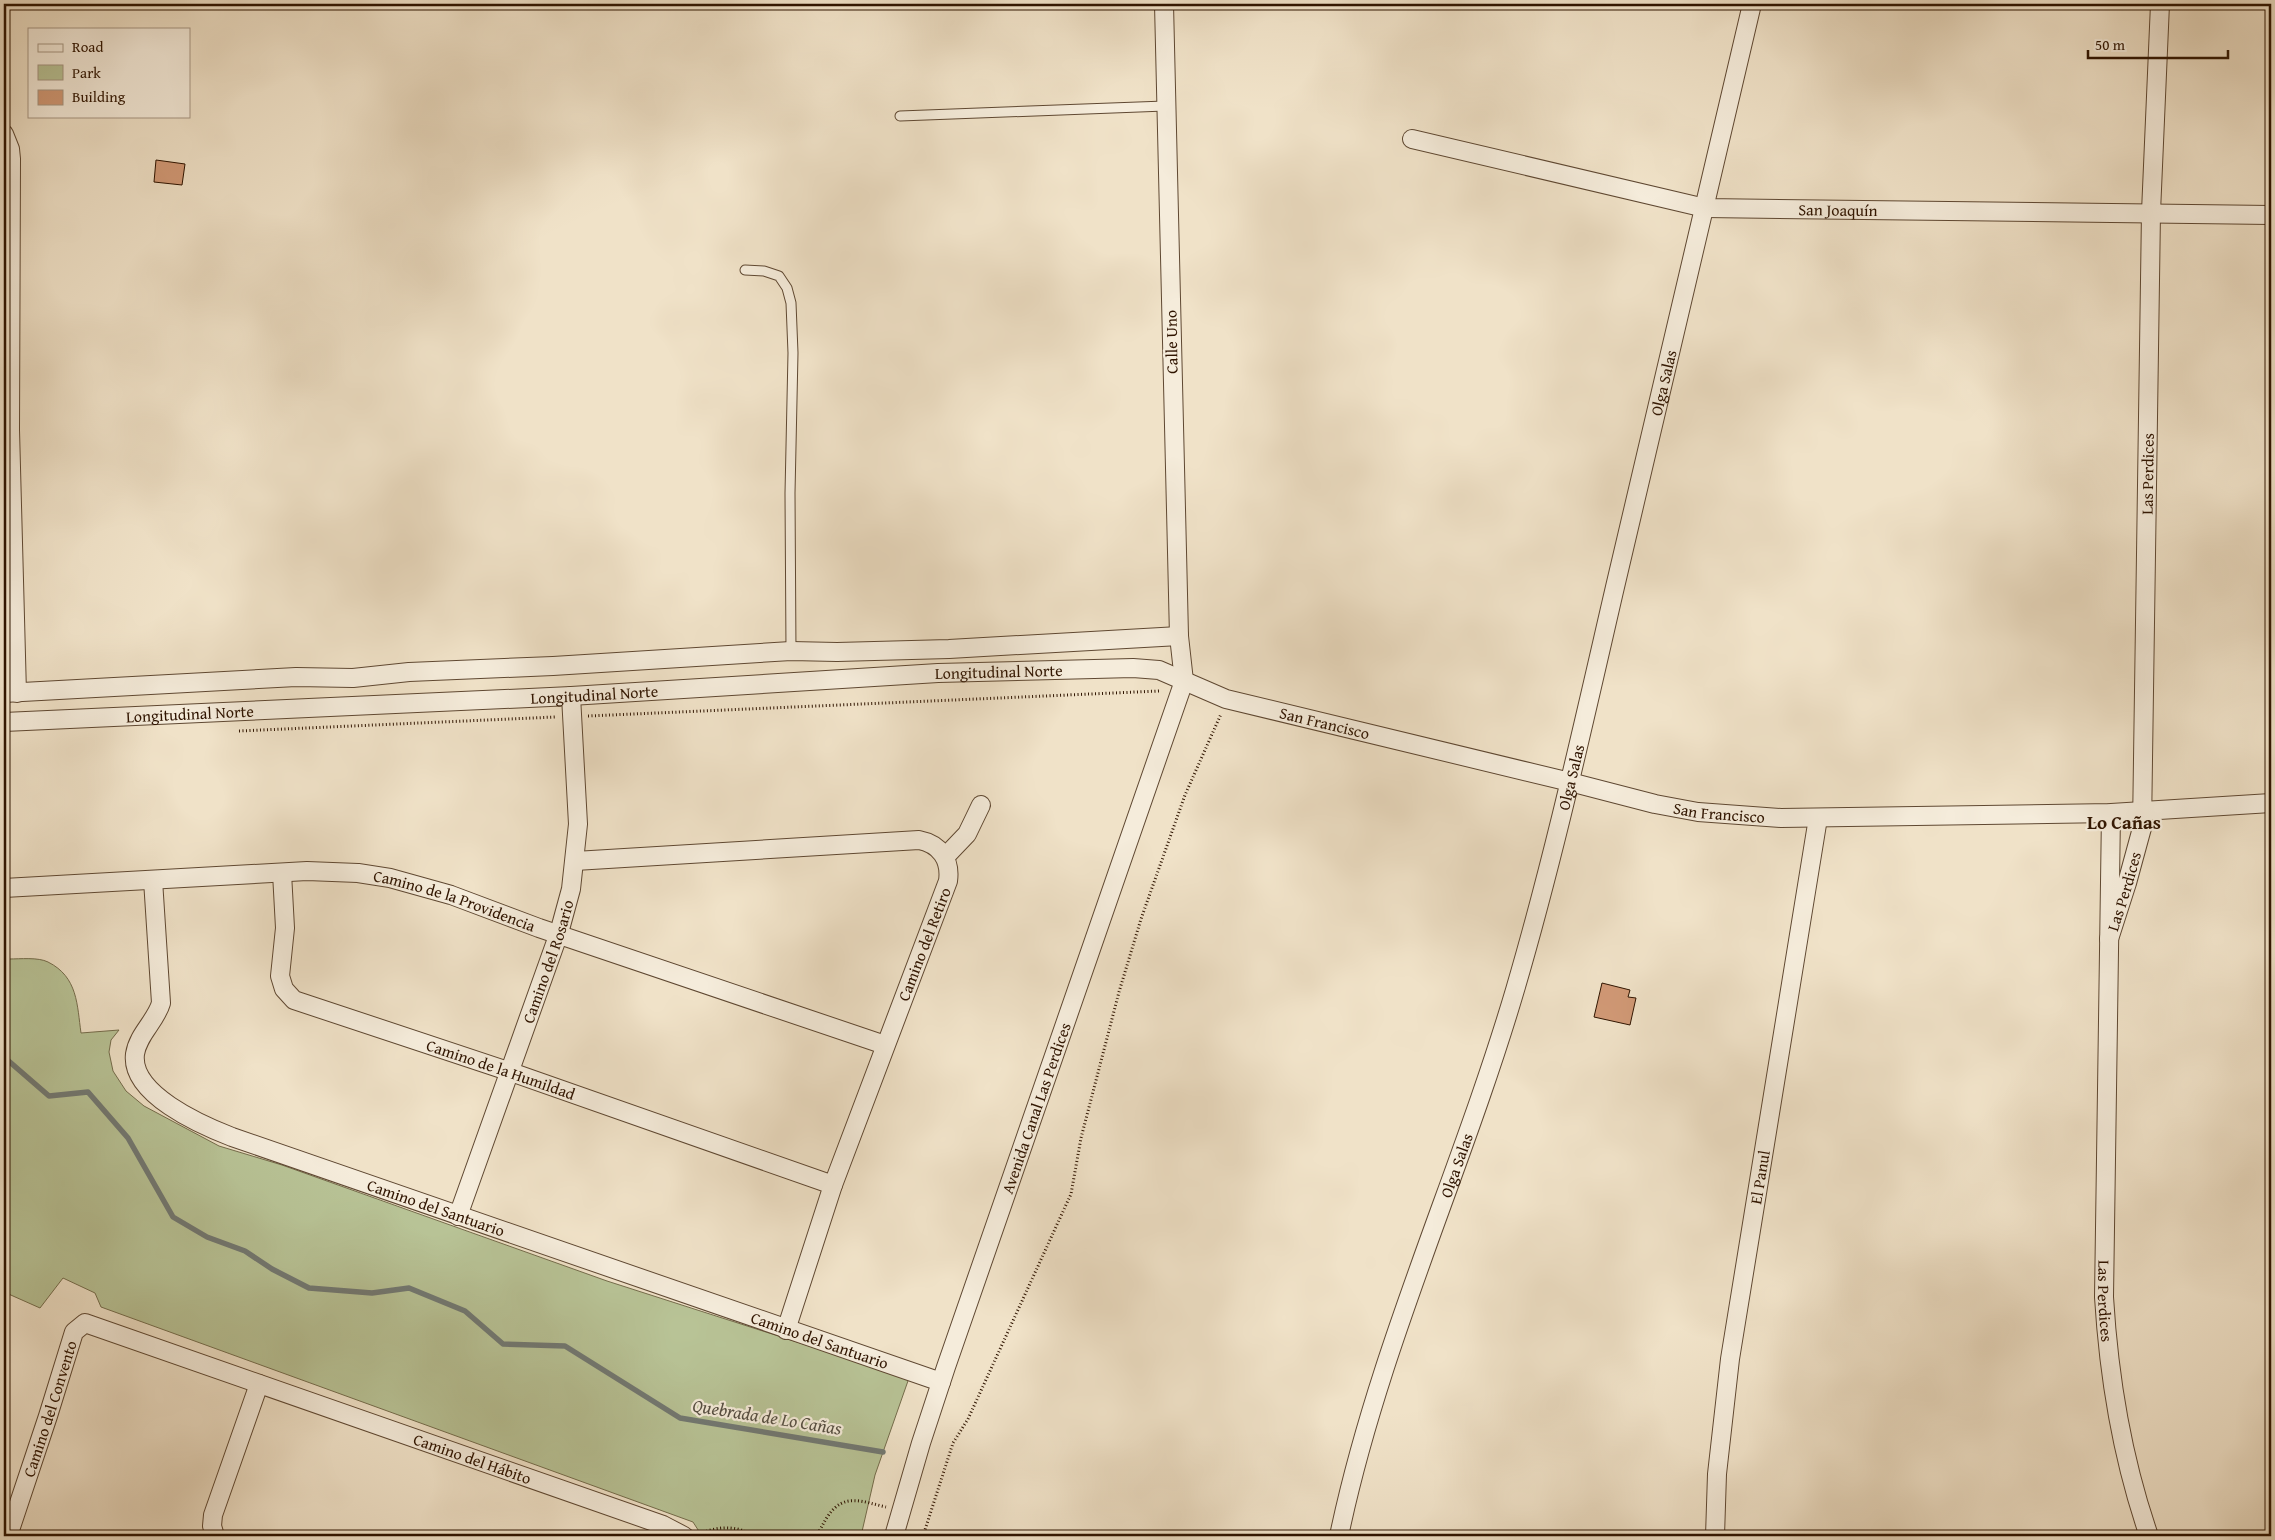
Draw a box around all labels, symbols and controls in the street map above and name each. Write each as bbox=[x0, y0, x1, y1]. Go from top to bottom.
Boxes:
legend bbox=[28, 28, 190, 118]
scale bar bbox=[2088, 28, 2228, 60]
text: 50 m bbox=[2095, 34, 2126, 55]
text: Road bbox=[72, 36, 103, 57]
text: Park bbox=[72, 62, 101, 83]
text: Building bbox=[72, 86, 126, 107]
street label: San Joaquín bbox=[1798, 197, 1878, 222]
street label: Calle Uno bbox=[1158, 310, 1184, 374]
street label: Olga Salas bbox=[1644, 347, 1683, 418]
street label: Las Perdices bbox=[2135, 433, 2160, 515]
street label: Longitudinal Norte bbox=[934, 658, 1063, 685]
street label: Longitudinal Norte bbox=[530, 679, 659, 710]
street label: Longitudinal Norte bbox=[125, 699, 254, 728]
street label: San Francisco bbox=[1277, 700, 1372, 745]
street label: Olga Salas bbox=[1551, 742, 1590, 813]
street label: San Francisco bbox=[1671, 796, 1766, 829]
district label: Lo Cañas bbox=[2087, 808, 2161, 836]
street label: Las Perdices bbox=[2100, 849, 2147, 934]
street label: Camino de la Providencia bbox=[372, 864, 539, 938]
street label: Camino del Retiro bbox=[891, 884, 957, 1004]
street label: Camino del Rosario bbox=[516, 897, 580, 1027]
street label: Avenida Canal Las Perdices bbox=[995, 1019, 1077, 1197]
street label: Camino de la Humildad bbox=[423, 1033, 579, 1106]
street label: Olga Salas bbox=[1433, 1130, 1479, 1201]
street label: El Panul bbox=[1743, 1148, 1776, 1206]
street label: Camino del Santuario bbox=[364, 1173, 508, 1242]
street label: Las Perdices bbox=[2092, 1260, 2119, 1343]
street label: Camino del Santuario bbox=[748, 1305, 892, 1375]
street label: Camino del Convento bbox=[16, 1337, 83, 1480]
water label: Quebrada de Lo Cañas bbox=[691, 1391, 844, 1442]
street label: Camino del Hábito bbox=[410, 1427, 535, 1490]

